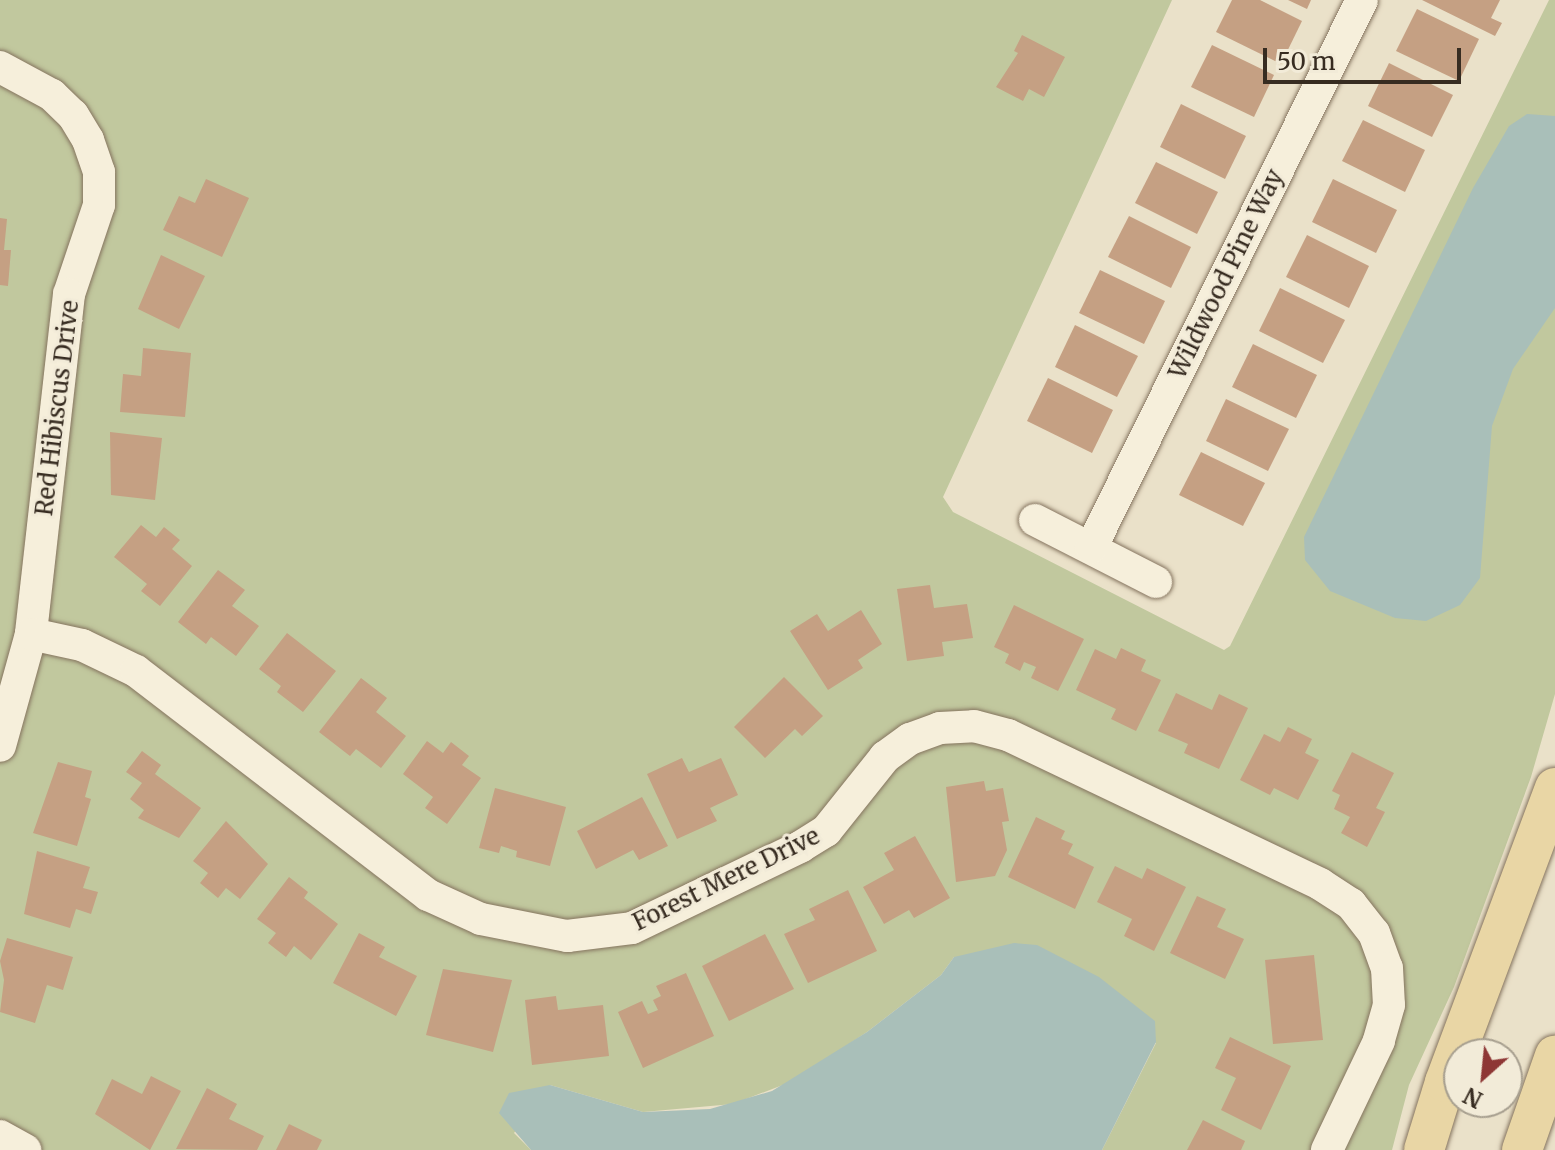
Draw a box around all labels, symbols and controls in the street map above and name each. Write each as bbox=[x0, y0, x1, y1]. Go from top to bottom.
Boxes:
scale bar bbox=[1267, 32, 1465, 82]
text: 50 m bbox=[1277, 46, 1336, 77]
street label: Wildwood Pine Way bbox=[1163, 165, 1289, 383]
street label: Red Hibiscus Drive bbox=[29, 299, 85, 517]
street label: Forest Mere Drive bbox=[628, 821, 824, 937]
north arrow bbox=[1443, 1038, 1523, 1118]
text: N bbox=[1459, 1081, 1487, 1114]

